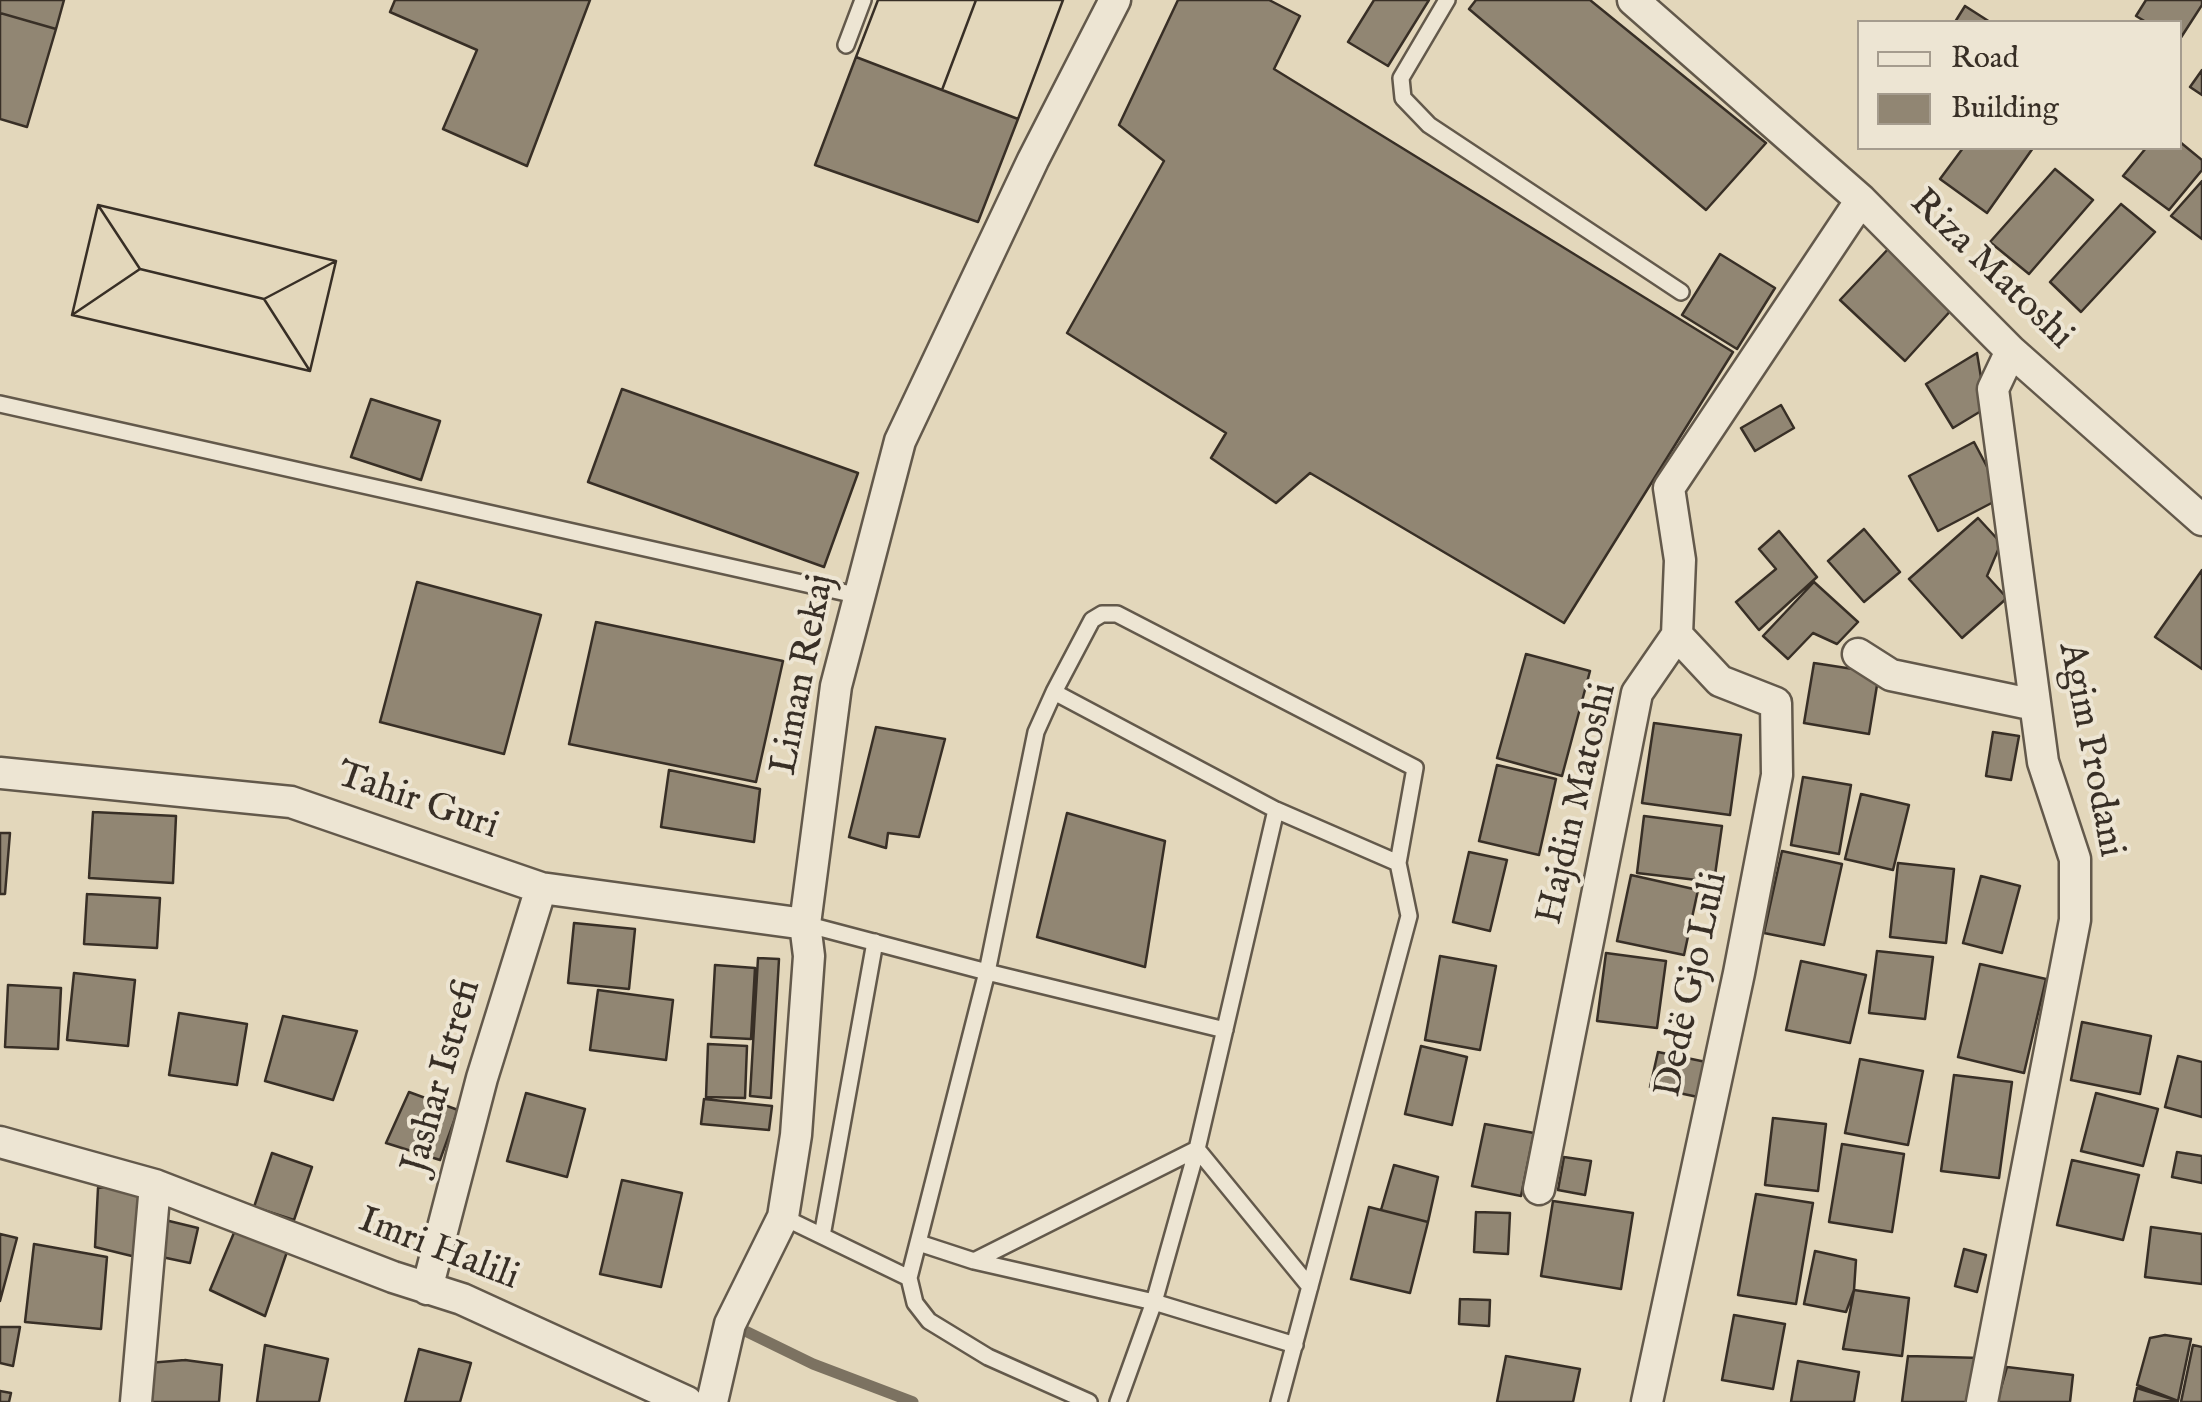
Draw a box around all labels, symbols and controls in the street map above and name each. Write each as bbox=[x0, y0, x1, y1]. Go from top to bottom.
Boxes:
legend bbox=[1857, 20, 2182, 150]
text: Road bbox=[1951, 40, 2019, 78]
text: Building bbox=[1951, 90, 2059, 128]
street label: Riza Matoshi bbox=[1898, 181, 2082, 361]
street label: Liman Rekaj bbox=[763, 571, 847, 779]
street label: Agim Prodani bbox=[2046, 639, 2132, 861]
street label: Hajdin Matoshi bbox=[1529, 679, 1629, 929]
street label: Tahir Guri bbox=[330, 754, 504, 852]
street label: Dedë Gjo Luli bbox=[1648, 868, 1740, 1102]
street label: Jashar Istrefi bbox=[395, 975, 493, 1179]
street label: Imri Halili bbox=[351, 1200, 525, 1302]

